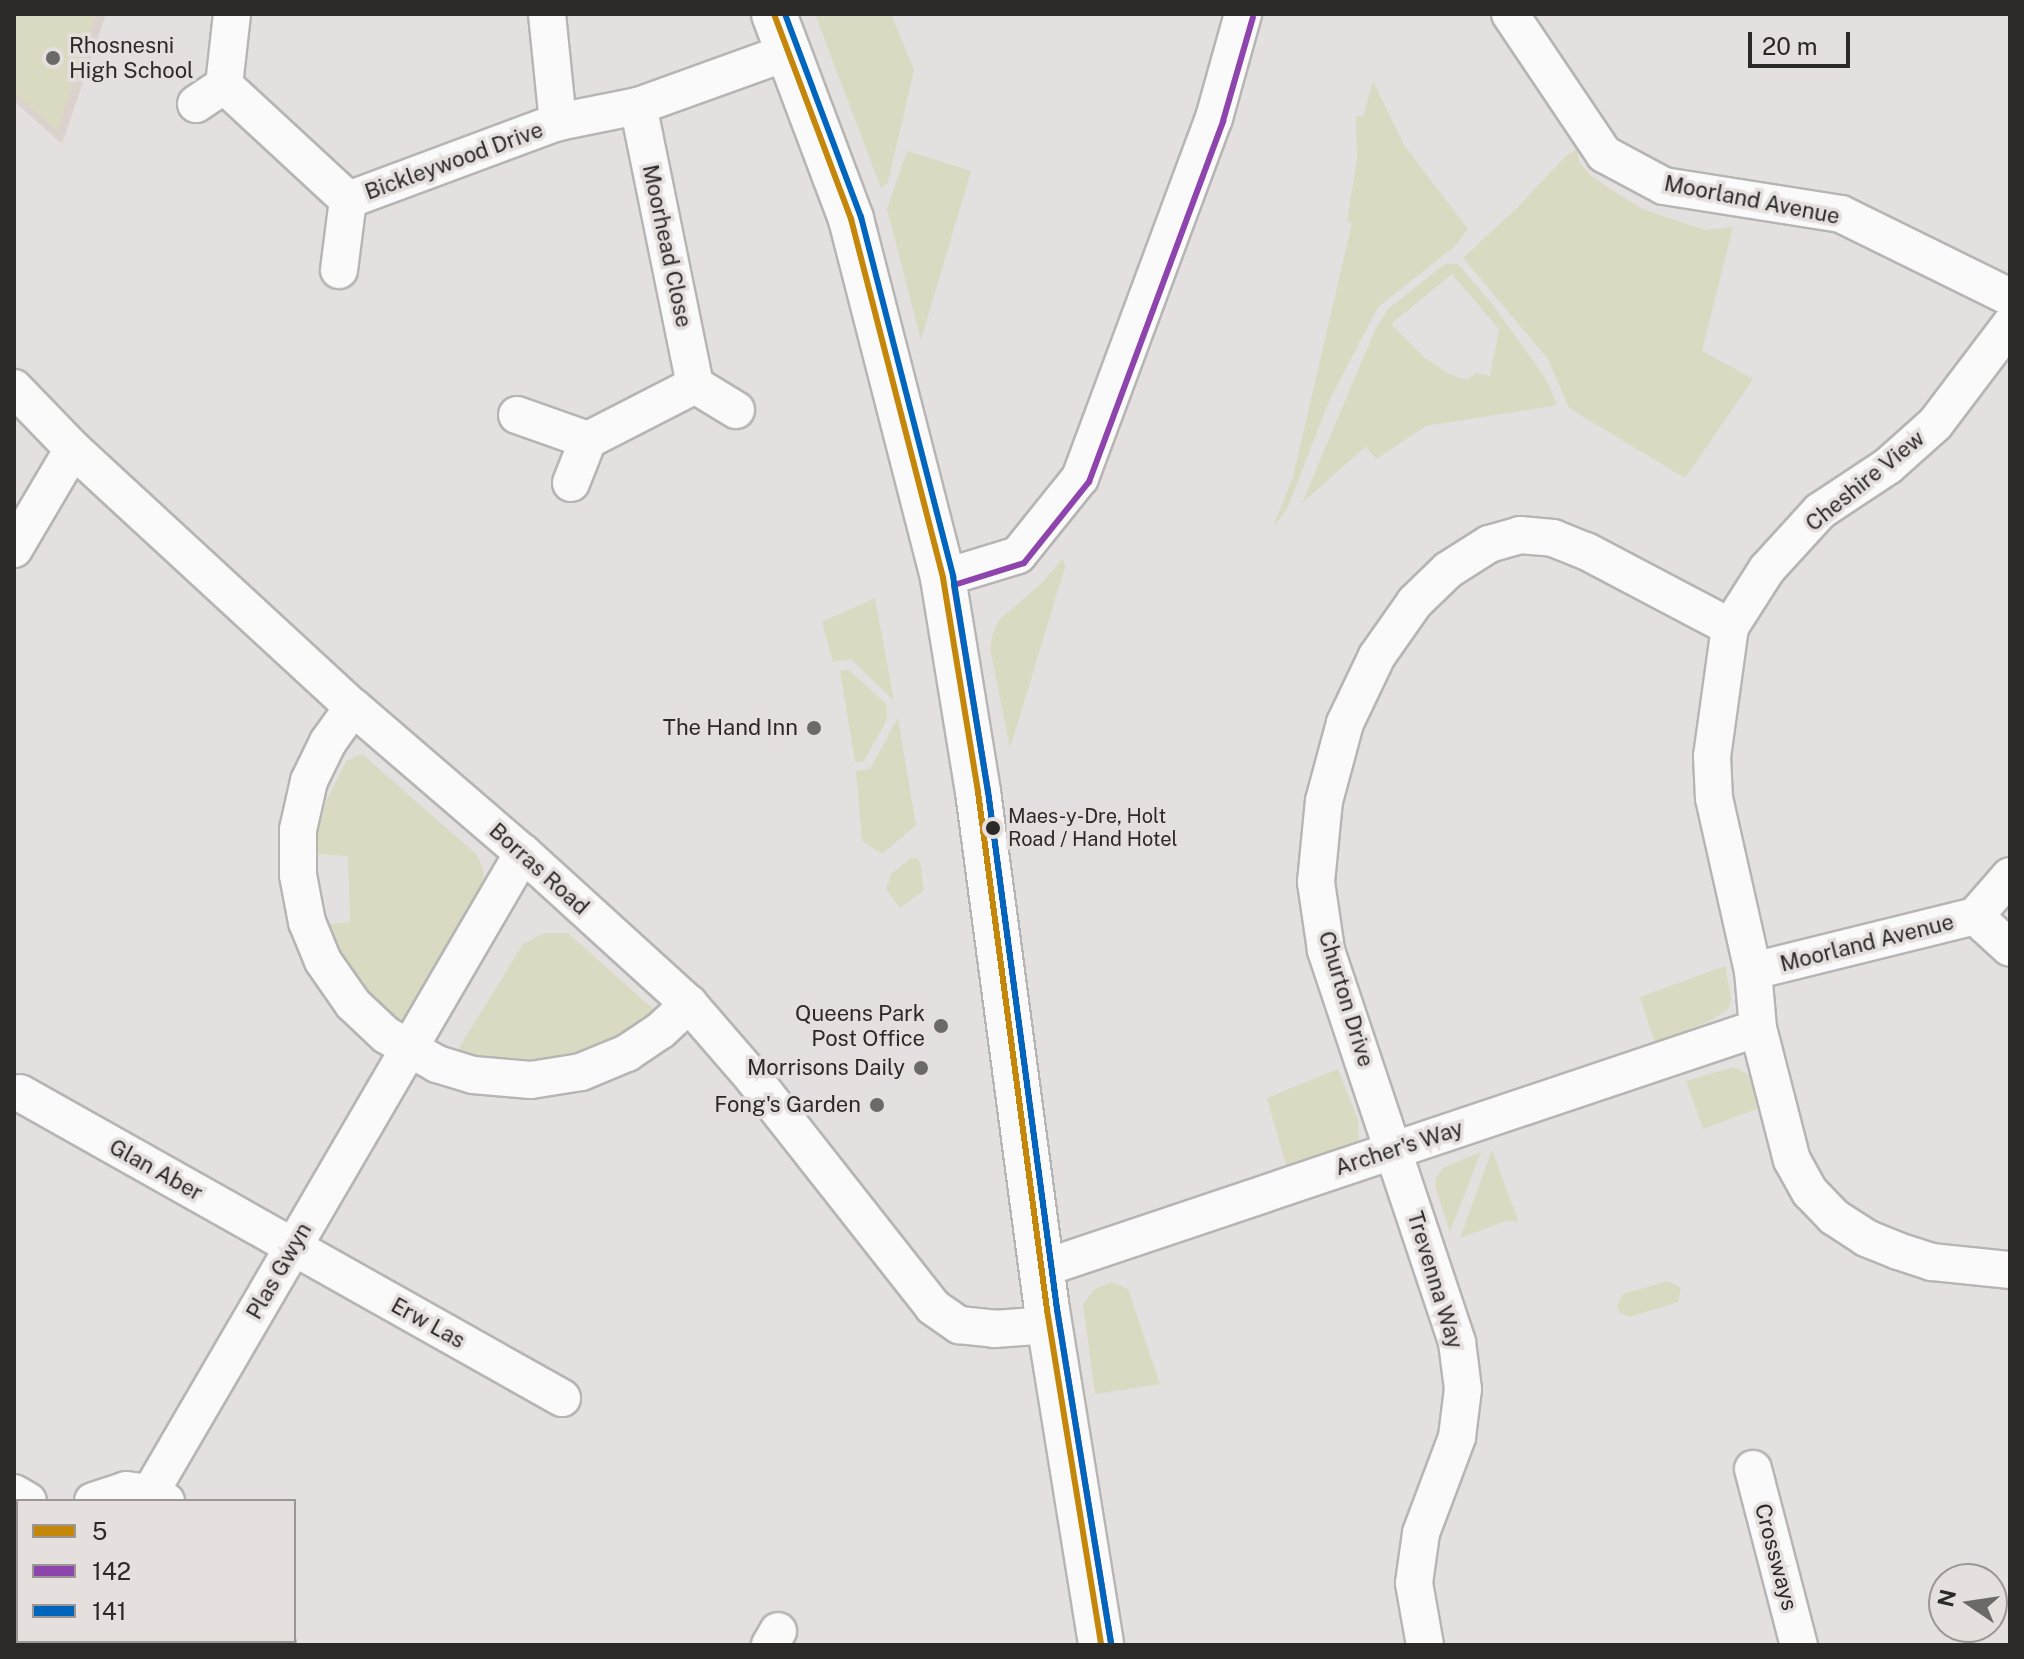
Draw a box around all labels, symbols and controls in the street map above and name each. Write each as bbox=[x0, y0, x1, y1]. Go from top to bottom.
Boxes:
scale bar bbox=[1752, 16, 1854, 66]
place label: Rhosnesni High School bbox=[69, 32, 194, 84]
text: 20 m bbox=[1762, 32, 1818, 60]
marker: Rhosnesni High School bbox=[44, 49, 62, 67]
street label: Bickleywood Drive bbox=[361, 116, 547, 206]
street label: Moorhead Close bbox=[637, 162, 697, 330]
street label: Moorland Avenue bbox=[1662, 170, 1842, 230]
street label: Cheshire View bbox=[1800, 425, 1930, 537]
place label: The Hand Inn bbox=[663, 715, 798, 741]
marker: The Hand Inn bbox=[805, 719, 823, 737]
place label: Maes-y-Dre, Holt Road / Hand Hotel bbox=[1008, 804, 1178, 851]
street label: Borras Road bbox=[484, 817, 594, 921]
marker: Maes-y-Dre, Holt Road / Hand Hotel bbox=[985, 820, 1001, 836]
street label: Moorland Avenue bbox=[1777, 909, 1957, 977]
street label: Churton Drive bbox=[1313, 928, 1379, 1070]
place label: Queens Park Post Office bbox=[795, 1000, 925, 1052]
marker: Queens Park Post Office bbox=[932, 1017, 950, 1035]
place label: Morrisons Daily bbox=[747, 1055, 905, 1081]
marker: Morrisons Daily bbox=[912, 1059, 930, 1077]
place label: Fong's Garden bbox=[714, 1092, 861, 1118]
marker: Fong's Garden bbox=[868, 1096, 886, 1114]
street label: Archer's Way bbox=[1331, 1115, 1467, 1181]
street label: Glan Aber bbox=[105, 1134, 207, 1206]
street label: Trevenna Way bbox=[1402, 1208, 1468, 1352]
street label: Plas Gwyn bbox=[241, 1218, 317, 1324]
street label: Erw Las bbox=[386, 1292, 470, 1354]
legend bbox=[16, 1499, 296, 1643]
street label: Crossways bbox=[1749, 1501, 1803, 1613]
text: 5 bbox=[92, 1517, 107, 1545]
text: 142 bbox=[92, 1557, 131, 1585]
north arrow bbox=[1928, 1563, 2008, 1643]
text: N bbox=[1932, 1587, 1961, 1609]
text: 141 bbox=[92, 1597, 127, 1625]

